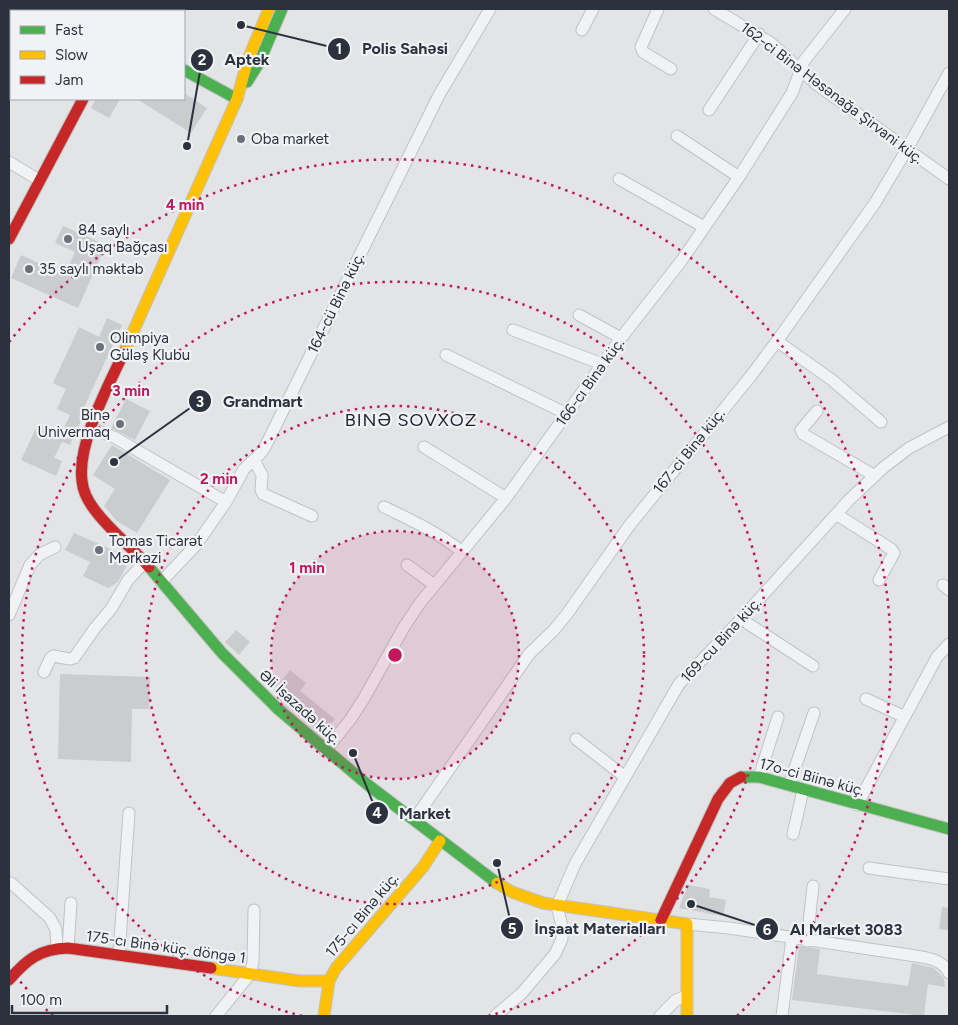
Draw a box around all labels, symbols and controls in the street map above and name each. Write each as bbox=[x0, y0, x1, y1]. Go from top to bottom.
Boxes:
legend bbox=[10, 10, 185, 100]
street label: 162-ci Binə Həsənağa Şirvani küç. bbox=[737, 18, 927, 168]
text: Fast bbox=[55, 21, 84, 39]
callout: Polis Sahəsi bbox=[327, 33, 458, 64]
text: Polis Sahəsi bbox=[362, 39, 448, 58]
text: 1 bbox=[336, 40, 342, 58]
callout: Aptek bbox=[189, 44, 279, 75]
text: Slow bbox=[55, 46, 88, 64]
text: Aptek bbox=[225, 50, 270, 69]
text: 2 bbox=[198, 51, 207, 69]
text: Jam bbox=[55, 71, 83, 89]
place label: Oba market bbox=[251, 130, 330, 148]
marker: Oba market bbox=[235, 133, 247, 145]
text: 4 min bbox=[166, 196, 204, 214]
place label: 84 saylı Uşaq Bağçası bbox=[78, 221, 168, 256]
marker: 84 saylı Uşaq Bağçası bbox=[62, 233, 74, 245]
street label: 164-cü Binə küç. bbox=[304, 249, 368, 357]
place label: 35 saylı məktəb bbox=[39, 260, 144, 278]
marker: 35 saylı məktəb bbox=[23, 263, 35, 275]
place label: Olimpiya Güləş Klubu bbox=[110, 329, 190, 364]
street label: 166-cı Binə küç. bbox=[552, 334, 628, 430]
marker: Olimpiya Güləş Klubu bbox=[94, 341, 106, 353]
text: 3 min bbox=[112, 382, 150, 400]
callout: Grandmart bbox=[188, 386, 313, 417]
text: Grandmart bbox=[223, 392, 303, 411]
text: 3 bbox=[196, 393, 204, 411]
street label: 167-ci Binə küç. bbox=[649, 405, 729, 497]
place label: Binə Univermaq bbox=[38, 406, 110, 441]
district label: BINƏ SOVXOZ bbox=[345, 409, 477, 431]
marker: Binə Univermaq bbox=[114, 418, 126, 430]
text: 2 min bbox=[200, 470, 238, 488]
place label: Tomas Ticarət Mərkəzi bbox=[109, 532, 203, 567]
marker: Tomas Ticarət Mərkəzi bbox=[93, 544, 105, 556]
text: 1 min bbox=[289, 559, 325, 577]
street label: 169-cu Binə küç. bbox=[677, 594, 765, 686]
centre of rings bbox=[386, 646, 404, 664]
street label: Əli İsazadə küç. bbox=[256, 666, 344, 748]
street label: 17o-ci Biinə küç. bbox=[758, 754, 866, 800]
callout: Market bbox=[364, 797, 461, 828]
text: 4 bbox=[372, 804, 382, 822]
text: Market bbox=[399, 804, 451, 823]
street label: 175-cı Binə küç. bbox=[322, 869, 402, 961]
callout: İnşaat Materialları bbox=[499, 913, 676, 944]
callout: Al Market 3083 bbox=[755, 914, 912, 945]
text: İnşaat Materialları bbox=[534, 919, 666, 938]
text: 5 bbox=[508, 920, 517, 938]
text: Al Market 3083 bbox=[790, 920, 902, 939]
text: 6 bbox=[763, 921, 772, 939]
street label: 175-cı Binə küç. döngə 1 bbox=[85, 927, 247, 967]
scale bar bbox=[12, 982, 168, 1014]
text: 100 m bbox=[20, 991, 62, 1009]

